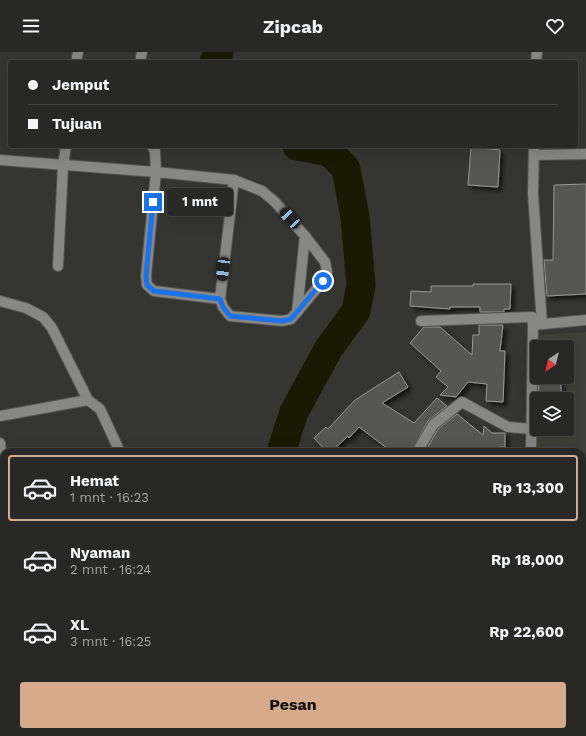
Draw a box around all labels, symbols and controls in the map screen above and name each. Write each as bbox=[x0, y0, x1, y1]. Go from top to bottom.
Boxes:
icon: menu bbox=[20, 15, 42, 37]
icon: heart bbox=[544, 15, 566, 37]
text: Zipcab bbox=[263, 16, 323, 37]
text: Jemput bbox=[52, 76, 109, 94]
text: Tujuan bbox=[52, 115, 102, 133]
callout: 1 mnt bbox=[167, 188, 233, 216]
route end bbox=[144, 193, 162, 211]
text: 1 mnt bbox=[182, 194, 218, 209]
car bbox=[277, 205, 303, 231]
car bbox=[216, 256, 230, 282]
route start bbox=[314, 272, 332, 290]
north arrow bbox=[530, 340, 574, 384]
map controls bbox=[530, 340, 574, 436]
button: layers bbox=[530, 392, 574, 436]
icon: car bbox=[22, 470, 58, 506]
text: Hemat bbox=[70, 472, 119, 490]
text: Rp 13,300 bbox=[492, 479, 564, 497]
text: 1 mnt · 16:23 bbox=[70, 490, 149, 505]
icon: car bbox=[22, 542, 58, 578]
text: Nyaman bbox=[70, 544, 130, 562]
text: Rp 18,000 bbox=[491, 551, 564, 569]
text: 2 mnt · 16:24 bbox=[70, 562, 151, 577]
icon: car bbox=[22, 614, 58, 650]
text: XL bbox=[70, 616, 89, 634]
text: Rp 22,600 bbox=[489, 623, 564, 641]
text: 3 mnt · 16:25 bbox=[70, 634, 151, 649]
button: Pesan bbox=[20, 682, 566, 728]

